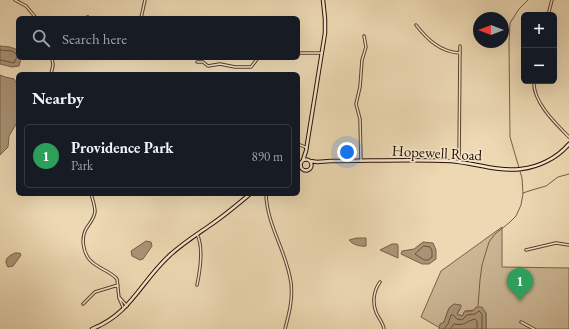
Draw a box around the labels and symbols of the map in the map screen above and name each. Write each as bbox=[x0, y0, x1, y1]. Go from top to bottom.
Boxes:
north arrow bbox=[473, 12, 509, 48]
street label: Hopewell Road bbox=[391, 141, 483, 164]
your location bbox=[337, 142, 357, 162]
pin: 1 bbox=[507, 268, 533, 301]

